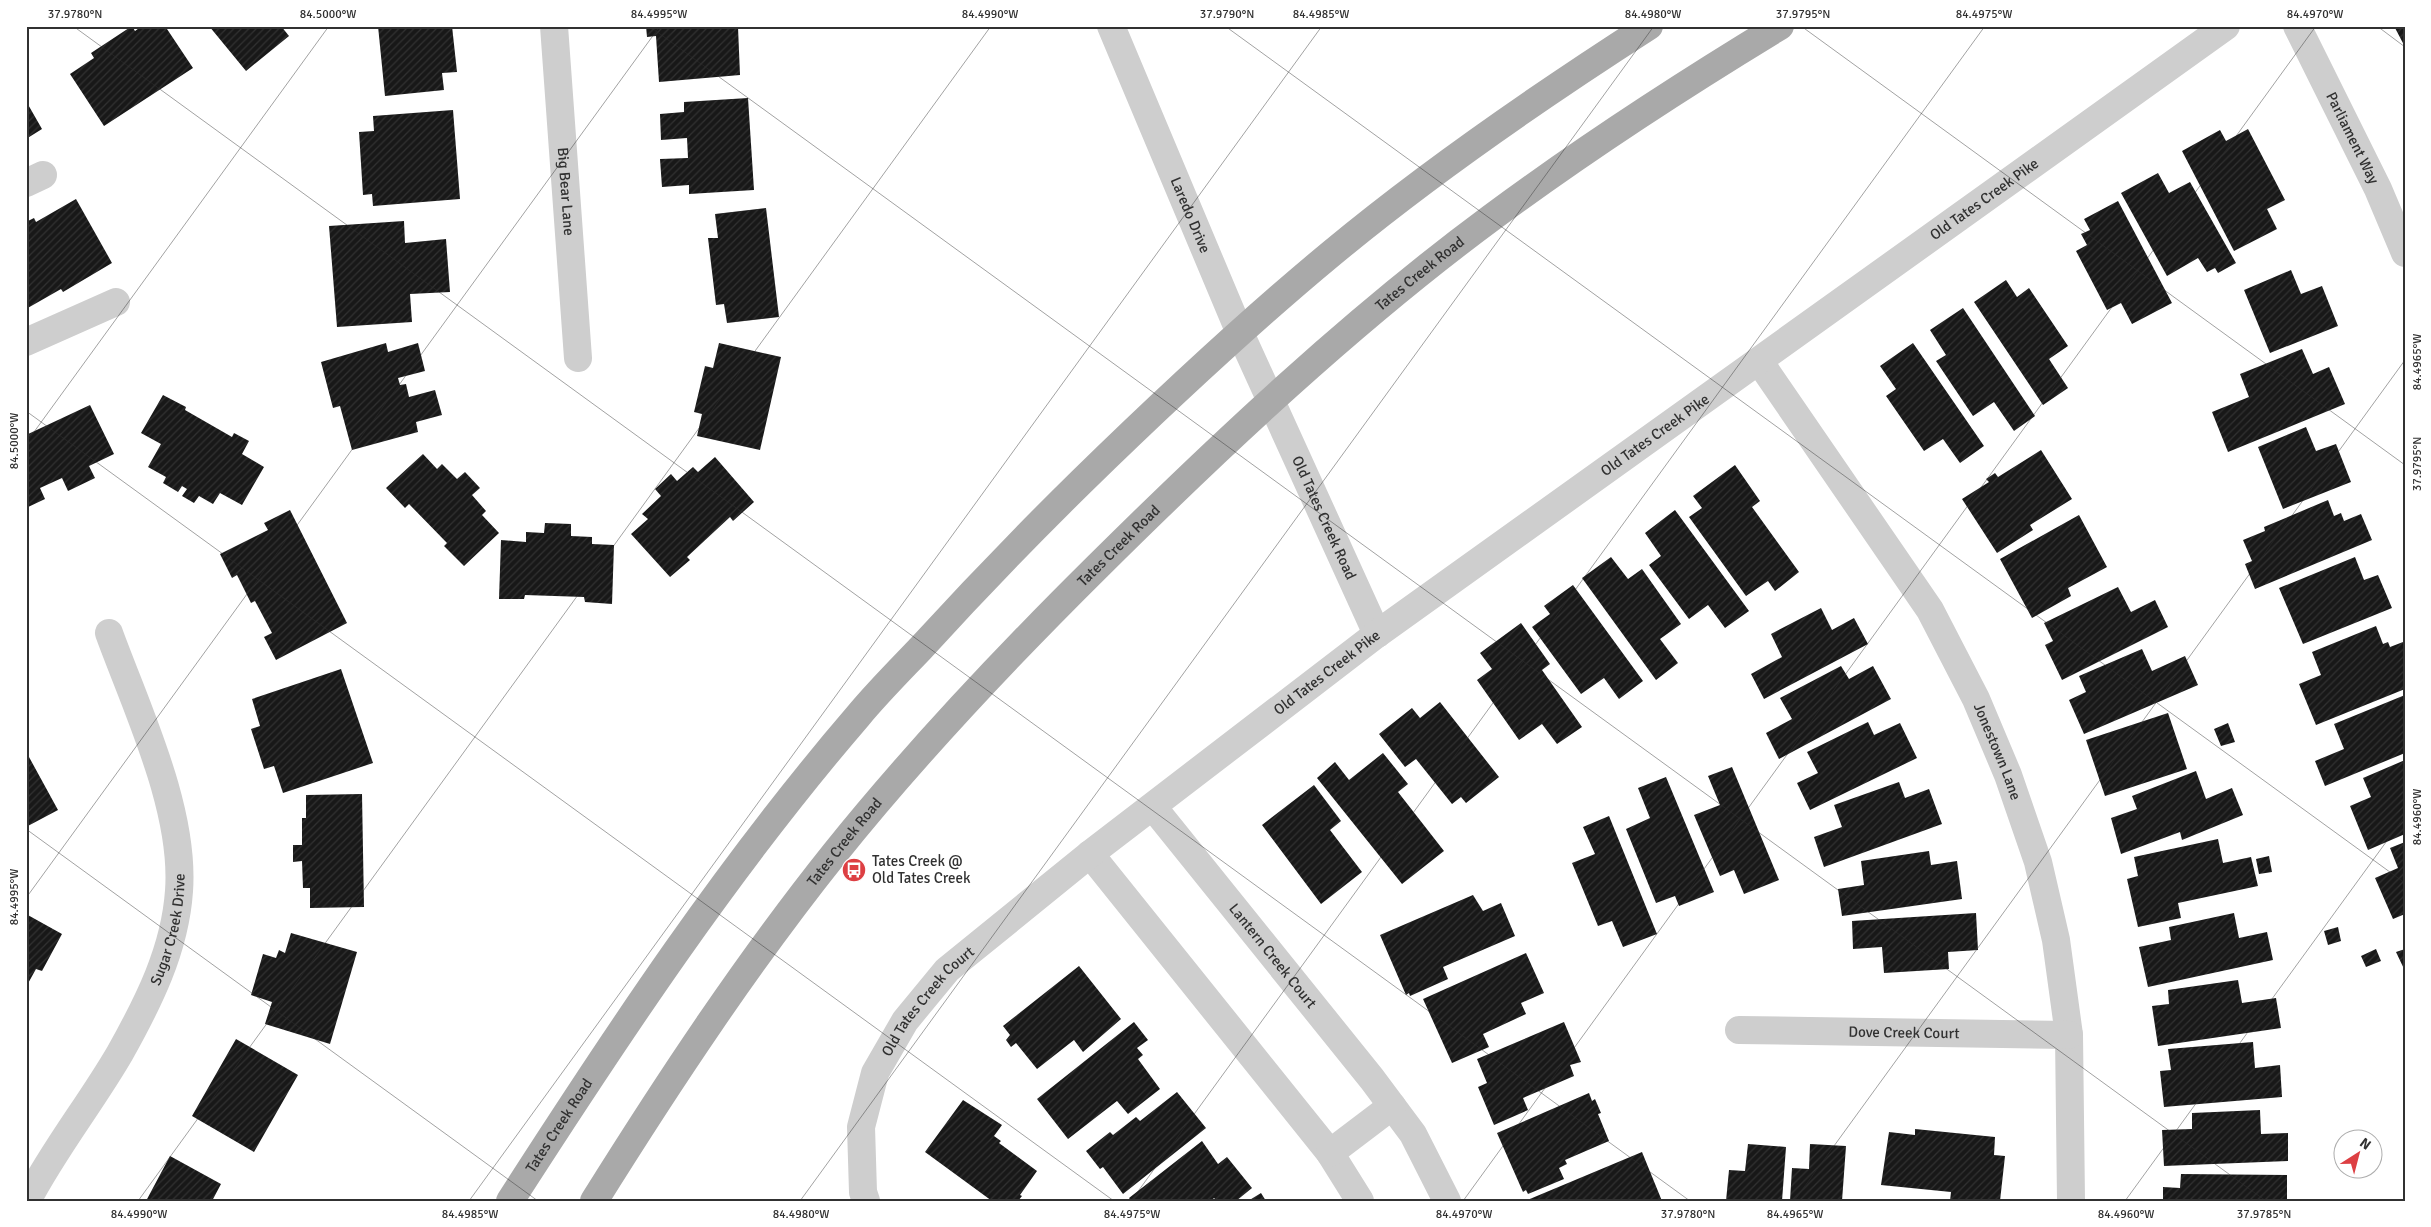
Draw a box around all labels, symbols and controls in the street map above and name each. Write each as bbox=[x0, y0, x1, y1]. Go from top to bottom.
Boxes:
text: 37.9780°N bbox=[48, 7, 102, 22]
text: 84.5000°W bbox=[300, 7, 356, 22]
text: 84.4995°W bbox=[631, 7, 687, 22]
text: 84.4990°W bbox=[962, 7, 1018, 22]
text: 37.9790°N bbox=[1200, 7, 1254, 22]
text: 84.4985°W bbox=[1293, 7, 1349, 22]
text: 84.4980°W bbox=[1625, 7, 1681, 22]
text: 37.9795°N bbox=[1776, 7, 1830, 22]
text: 84.4975°W bbox=[1956, 7, 2012, 22]
text: 84.4970°W bbox=[2287, 7, 2343, 22]
street label: Parliament Way bbox=[2322, 89, 2383, 187]
street label: Big Bear Lane bbox=[554, 147, 578, 236]
street label: Old Tates Creek Pike bbox=[1926, 154, 2042, 244]
street label: Laredo Drive bbox=[1166, 174, 1214, 256]
street label: Tates Creek Road bbox=[1372, 232, 1468, 315]
text: 84.4965°W bbox=[2410, 334, 2425, 390]
street label: Old Tates Creek Pike bbox=[1597, 390, 1713, 480]
text: 84.5000°W bbox=[7, 413, 22, 469]
text: 37.9795°N bbox=[2410, 437, 2425, 491]
street label: Old Tates Creek Road bbox=[1288, 453, 1360, 583]
street label: Tates Creek Road bbox=[1074, 501, 1164, 590]
street label: Old Tates Creek Pike bbox=[1270, 626, 1384, 719]
street label: Jonestown Lane bbox=[1970, 700, 2025, 802]
text: 84.4960°W bbox=[2410, 789, 2425, 845]
street label: Tates Creek Road bbox=[803, 794, 886, 890]
place label: Tates Creek @ Old Tates Creek bbox=[872, 852, 971, 887]
bus stop icon: Tates Creek @ Old Tates Creek bbox=[841, 857, 867, 883]
text: 84.4995°W bbox=[7, 869, 22, 925]
street label: Sugar Creek Drive bbox=[146, 873, 189, 988]
street label: Lantern Creek Court bbox=[1225, 900, 1320, 1012]
street label: Old Tates Creek Court bbox=[878, 942, 978, 1060]
street label: Dove Creek Court bbox=[1848, 1023, 1960, 1042]
street label: Tates Creek Road bbox=[522, 1075, 596, 1176]
north arrow bbox=[2334, 1130, 2384, 1180]
text: N bbox=[2356, 1134, 2374, 1154]
text: 84.4990°W bbox=[111, 1207, 167, 1222]
text: 84.4985°W bbox=[442, 1207, 498, 1222]
text: 84.4980°W bbox=[773, 1207, 829, 1222]
text: 84.4975°W bbox=[1104, 1207, 1160, 1222]
text: 84.4970°W bbox=[1436, 1207, 1492, 1222]
text: 37.9780°N bbox=[1661, 1207, 1715, 1222]
text: 84.4965°W bbox=[1767, 1207, 1823, 1222]
text: 84.4960°W bbox=[2098, 1207, 2154, 1222]
text: 37.9785°N bbox=[2237, 1207, 2291, 1222]

